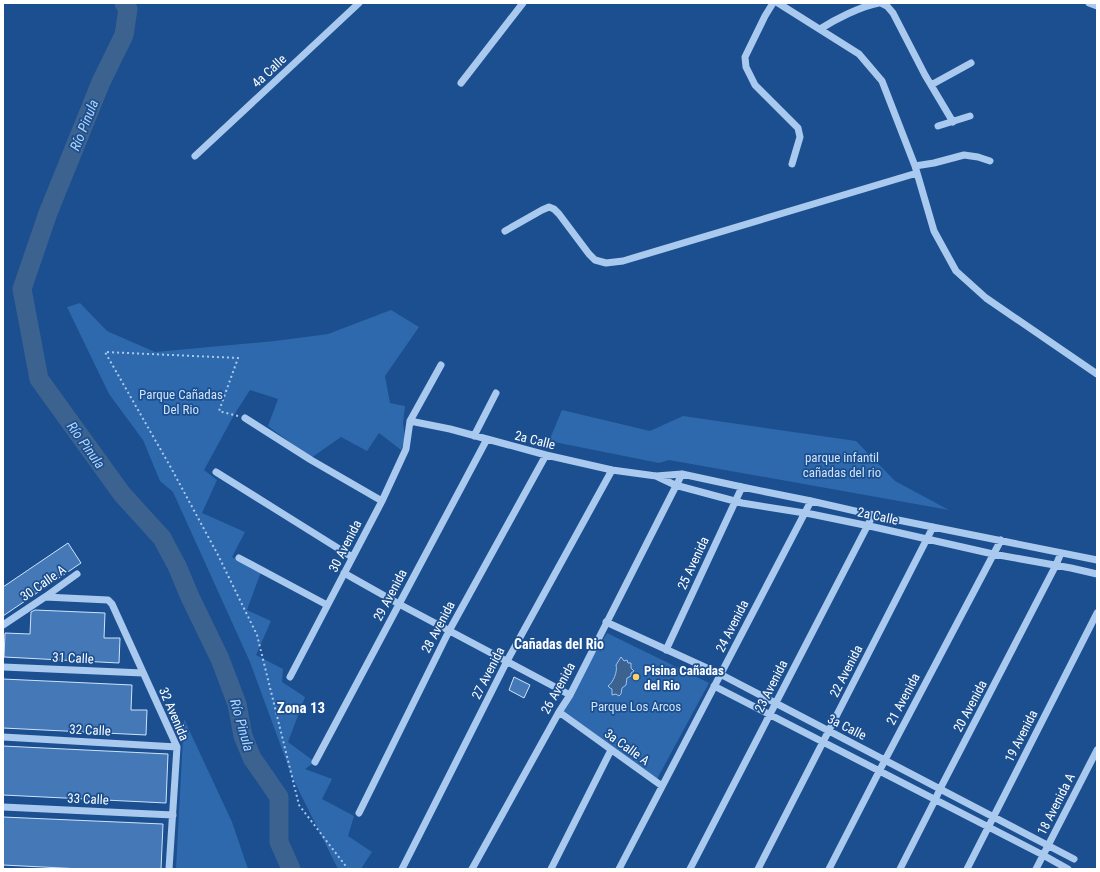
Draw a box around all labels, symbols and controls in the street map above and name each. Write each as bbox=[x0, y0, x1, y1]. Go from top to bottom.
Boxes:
street label: 4a Calle bbox=[249, 51, 289, 91]
water label: Río Pinula bbox=[67, 97, 101, 153]
park label: Parque Cañadas Del Rio bbox=[139, 387, 223, 417]
water label: Río Pinula bbox=[64, 419, 108, 471]
street label: 2a Calle bbox=[513, 428, 557, 452]
park label: parque infantil cañadas del rio bbox=[803, 450, 881, 480]
street label: 2a Calle bbox=[856, 504, 900, 528]
street label: 30 Avenida bbox=[325, 517, 365, 575]
street label: 25 Avenida bbox=[674, 534, 712, 592]
street label: 30 Calle A bbox=[17, 562, 69, 604]
street label: 29 Avenida bbox=[370, 567, 410, 623]
street label: 24 Avenida bbox=[712, 597, 752, 655]
street label: 28 Avenida bbox=[418, 599, 458, 655]
district label: Cañadas del Rio bbox=[514, 636, 604, 652]
street label: 22 Avenida bbox=[826, 642, 866, 700]
street label: 27 Avenida bbox=[468, 644, 508, 702]
street label: 31 Calle bbox=[52, 649, 94, 667]
street label: 23 Avenida bbox=[751, 657, 791, 715]
street label: 26 Avenida bbox=[538, 660, 578, 716]
place label: Pisina Cañadas del Rio bbox=[644, 663, 724, 693]
street label: 21 Avenida bbox=[883, 671, 923, 727]
marker: Pisina Cañadas del Rio bbox=[631, 672, 641, 682]
street label: 20 Avenida bbox=[950, 678, 990, 734]
street label: 32 Avenida bbox=[156, 685, 192, 743]
water label: Río Pinula bbox=[227, 697, 257, 753]
district label: Zona 13 bbox=[277, 699, 325, 717]
park label: Parque Los Arcos bbox=[591, 699, 681, 714]
street label: 19 Avenida bbox=[1001, 707, 1041, 765]
street label: 3a Calle bbox=[825, 711, 869, 743]
street label: 32 Calle bbox=[69, 721, 111, 739]
street label: 3a Calle A bbox=[602, 726, 653, 769]
street label: 18 Avenida A bbox=[1034, 770, 1078, 837]
street label: 33 Calle bbox=[67, 790, 109, 808]

